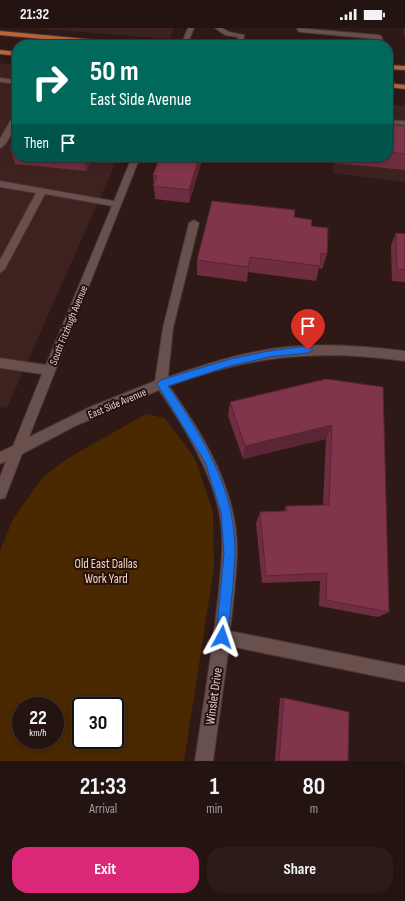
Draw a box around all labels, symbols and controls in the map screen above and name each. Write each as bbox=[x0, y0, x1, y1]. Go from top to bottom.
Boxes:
text: 21:32 bbox=[20, 5, 49, 24]
text: 50 m bbox=[90, 55, 139, 88]
icon: right bbox=[24, 56, 76, 108]
text: East Side Avenue bbox=[90, 89, 192, 110]
icon: arrive bbox=[57, 132, 79, 154]
text: Then bbox=[24, 134, 49, 153]
street label: South Fitzhugh Avenue bbox=[47, 284, 90, 367]
pin bbox=[291, 309, 325, 350]
icon: arrive bbox=[297, 315, 319, 337]
street label: East Side Avenue bbox=[86, 385, 148, 422]
park label: Old East Dallas Work Yard bbox=[75, 556, 138, 587]
position arrow bbox=[201, 616, 243, 658]
street label: Winslet Drive bbox=[202, 667, 226, 726]
speed limit sign: 30 bbox=[72, 697, 124, 749]
text: 22 bbox=[29, 706, 47, 730]
text: km/h bbox=[29, 727, 47, 739]
text: 21:33 bbox=[80, 772, 127, 801]
text: 1 bbox=[210, 772, 219, 801]
text: 80 bbox=[302, 772, 325, 801]
text: Arrival bbox=[89, 801, 117, 817]
text: min bbox=[206, 801, 223, 817]
text: m bbox=[310, 801, 318, 817]
button: Exit bbox=[12, 847, 199, 893]
button: Share bbox=[207, 847, 393, 893]

